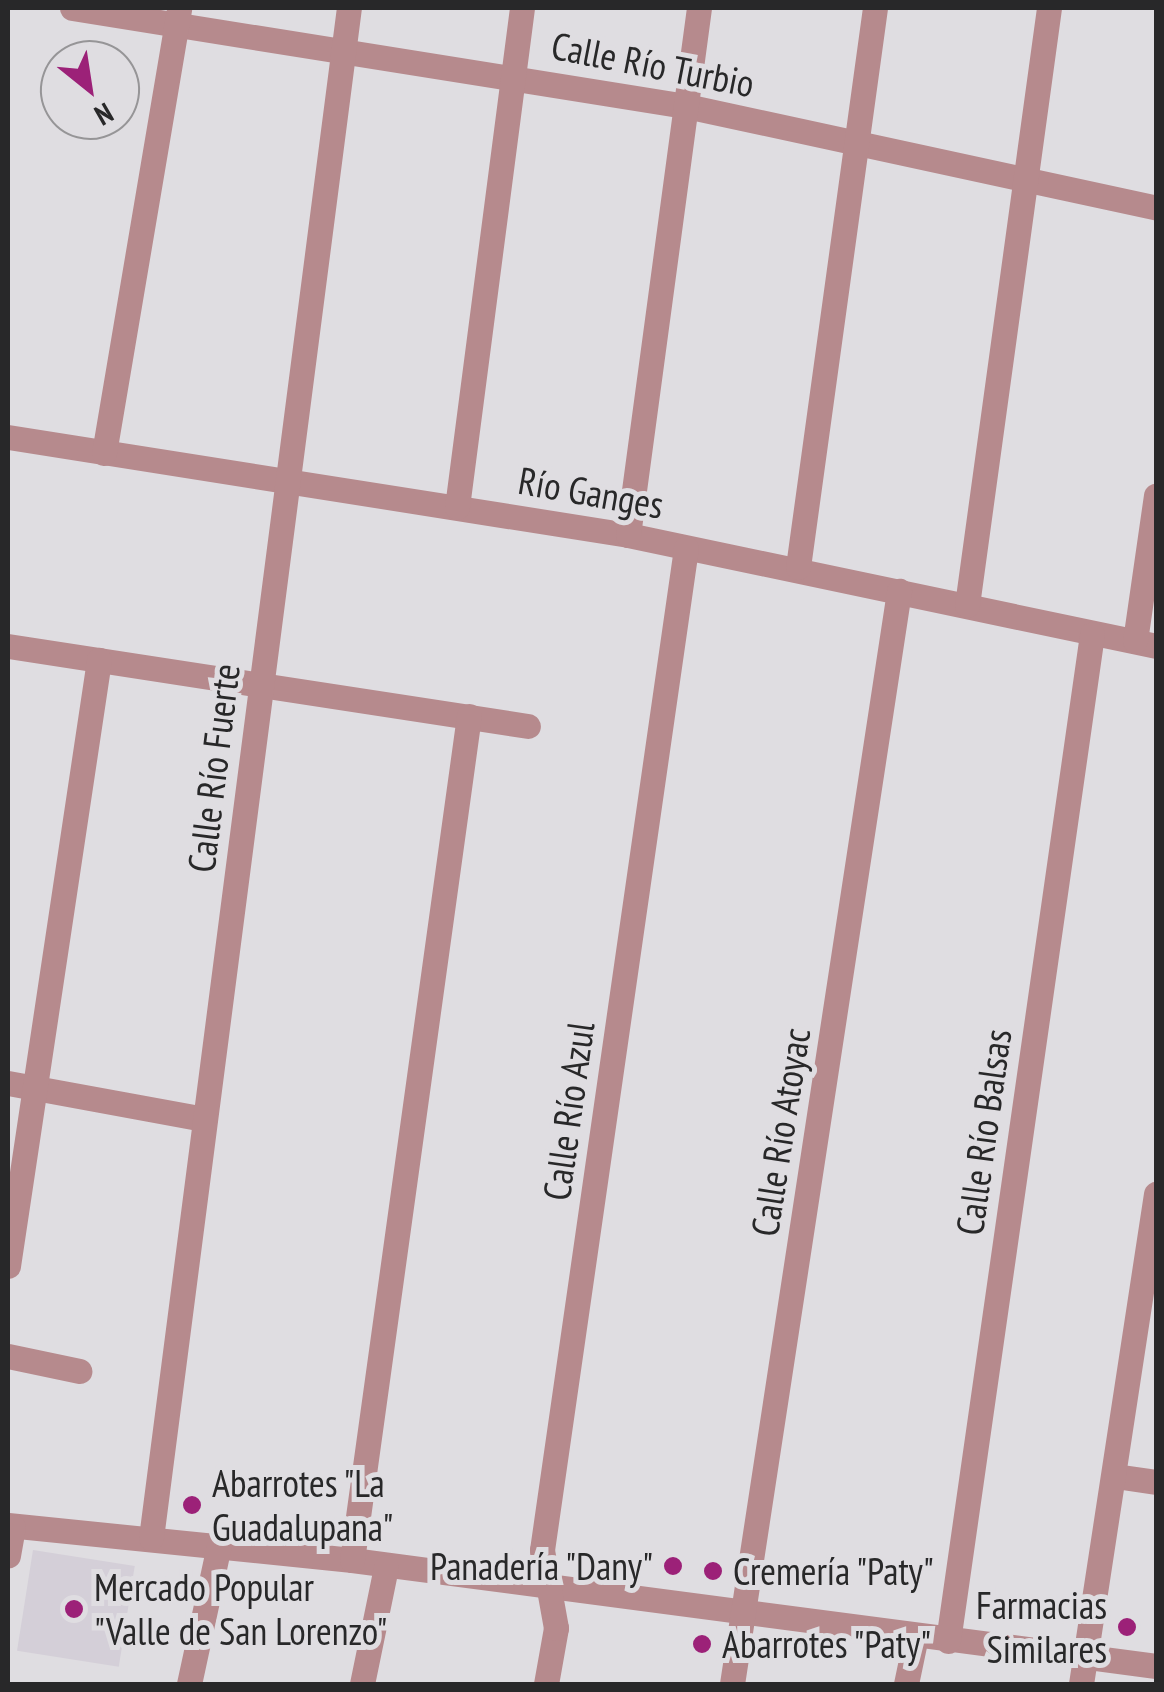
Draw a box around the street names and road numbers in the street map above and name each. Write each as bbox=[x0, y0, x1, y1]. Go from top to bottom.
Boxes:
street label: Calle Río Turbio bbox=[547, 22, 759, 106]
street label: Río Ganges bbox=[515, 457, 667, 527]
street label: Calle Río Fuerte bbox=[178, 661, 248, 875]
street label: Calle Río Azul bbox=[533, 1018, 603, 1204]
street label: Calle Río Atoyac bbox=[741, 1024, 819, 1240]
street label: Calle Río Balsas bbox=[946, 1026, 1020, 1238]

